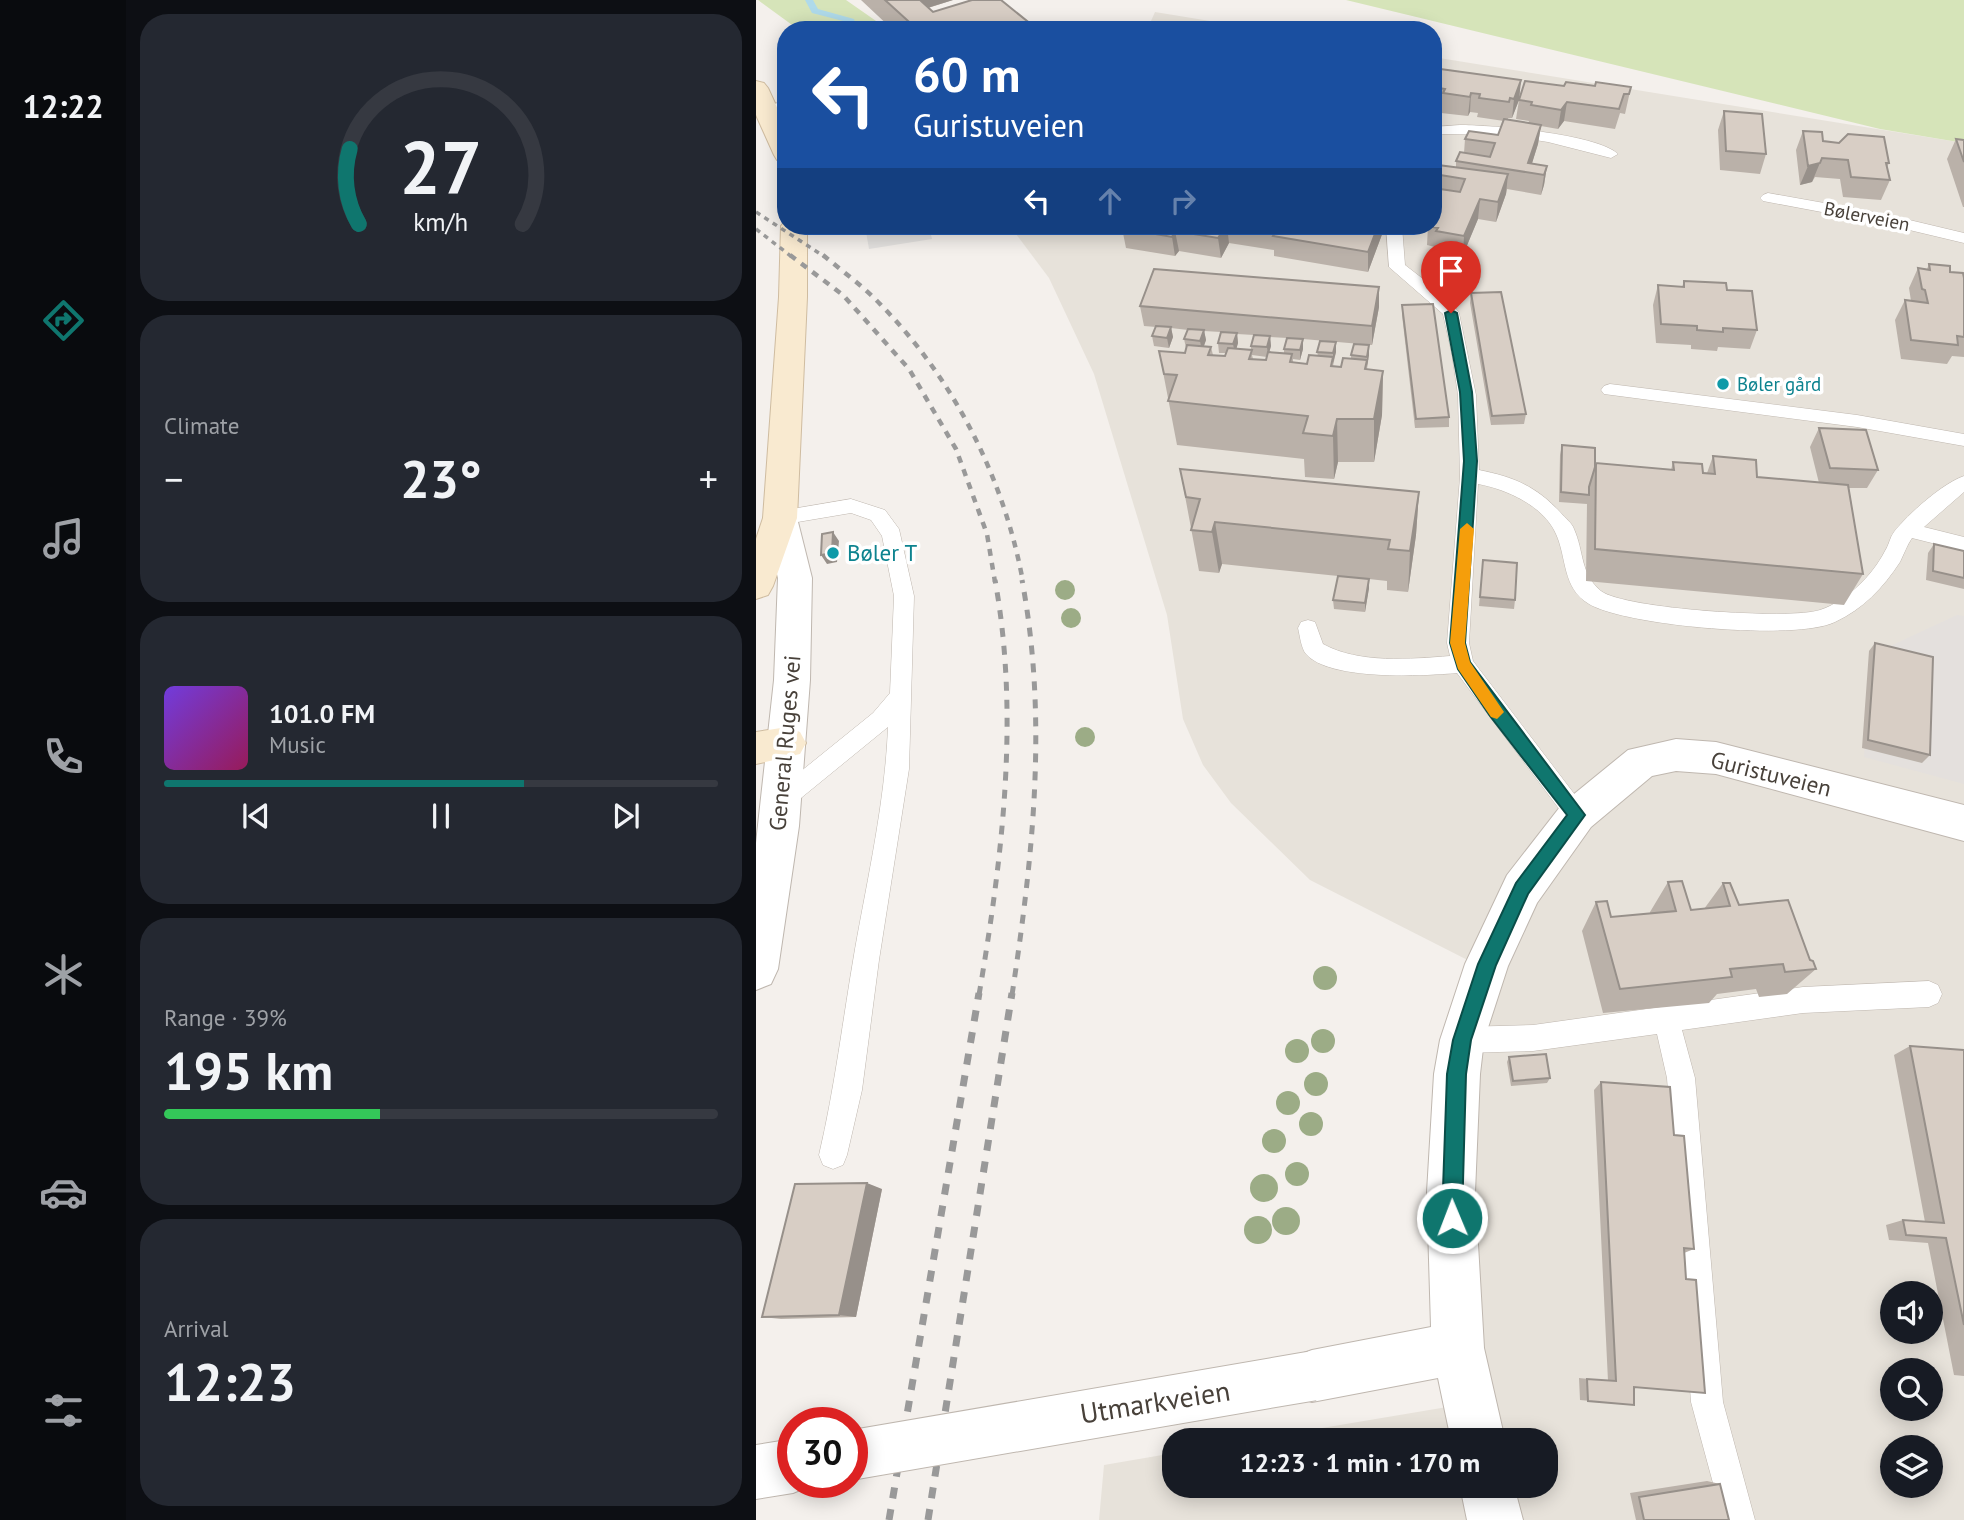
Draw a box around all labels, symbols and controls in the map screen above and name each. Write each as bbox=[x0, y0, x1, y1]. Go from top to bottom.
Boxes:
text: 60 m bbox=[913, 42, 1020, 106]
icon: left bbox=[798, 49, 889, 140]
text: 12:22 bbox=[22, 85, 104, 127]
text: Guristuveien bbox=[913, 104, 1085, 146]
text: 27 bbox=[400, 120, 482, 214]
icon: left bbox=[1018, 182, 1056, 220]
icon: ahead bbox=[1091, 182, 1129, 220]
icon: right bbox=[1164, 182, 1202, 220]
street label: Bølerveien bbox=[1822, 196, 1912, 236]
text: km/h bbox=[414, 205, 468, 237]
pin bbox=[1421, 241, 1481, 313]
icon: arrive bbox=[1432, 252, 1470, 290]
icon: directions bbox=[39, 296, 88, 345]
place label: Bøler gård bbox=[1737, 372, 1821, 396]
marker: Bøler gård bbox=[1715, 376, 1731, 392]
text: Climate bbox=[164, 411, 239, 440]
text: 23° bbox=[400, 445, 482, 512]
text: − bbox=[164, 454, 183, 503]
text: + bbox=[699, 454, 718, 503]
icon: music bbox=[39, 514, 88, 563]
place label: Bøler T bbox=[847, 538, 917, 567]
marker: Bøler T bbox=[825, 545, 841, 561]
street label: General Ruges vei bbox=[762, 654, 807, 832]
text: 101.0 FM bbox=[269, 697, 375, 730]
text: Music bbox=[269, 730, 326, 759]
icon: phone bbox=[39, 732, 88, 781]
street label: Guristuveien bbox=[1708, 745, 1834, 802]
icon: previous bbox=[237, 797, 275, 835]
icon: pause bbox=[422, 797, 460, 835]
icon: next bbox=[607, 797, 645, 835]
icon: climate bbox=[39, 950, 88, 999]
text: Range · 39% bbox=[164, 1003, 287, 1032]
text: 195 km bbox=[164, 1037, 333, 1104]
icon: car bbox=[39, 1168, 88, 1217]
position arrow bbox=[1415, 1181, 1489, 1255]
map controls bbox=[1880, 1281, 1943, 1498]
button: sound bbox=[1880, 1281, 1943, 1344]
text: Arrival bbox=[164, 1314, 228, 1343]
text: 12:23 bbox=[164, 1348, 296, 1415]
button: search bbox=[1880, 1358, 1943, 1421]
street label: Utmarkveien bbox=[1077, 1371, 1233, 1432]
icon: filters bbox=[39, 1386, 88, 1435]
speed limit sign: 30 bbox=[777, 1407, 868, 1498]
button: layers bbox=[1880, 1435, 1943, 1498]
text: 12:23 · 1 min · 170 m bbox=[1240, 1446, 1480, 1479]

